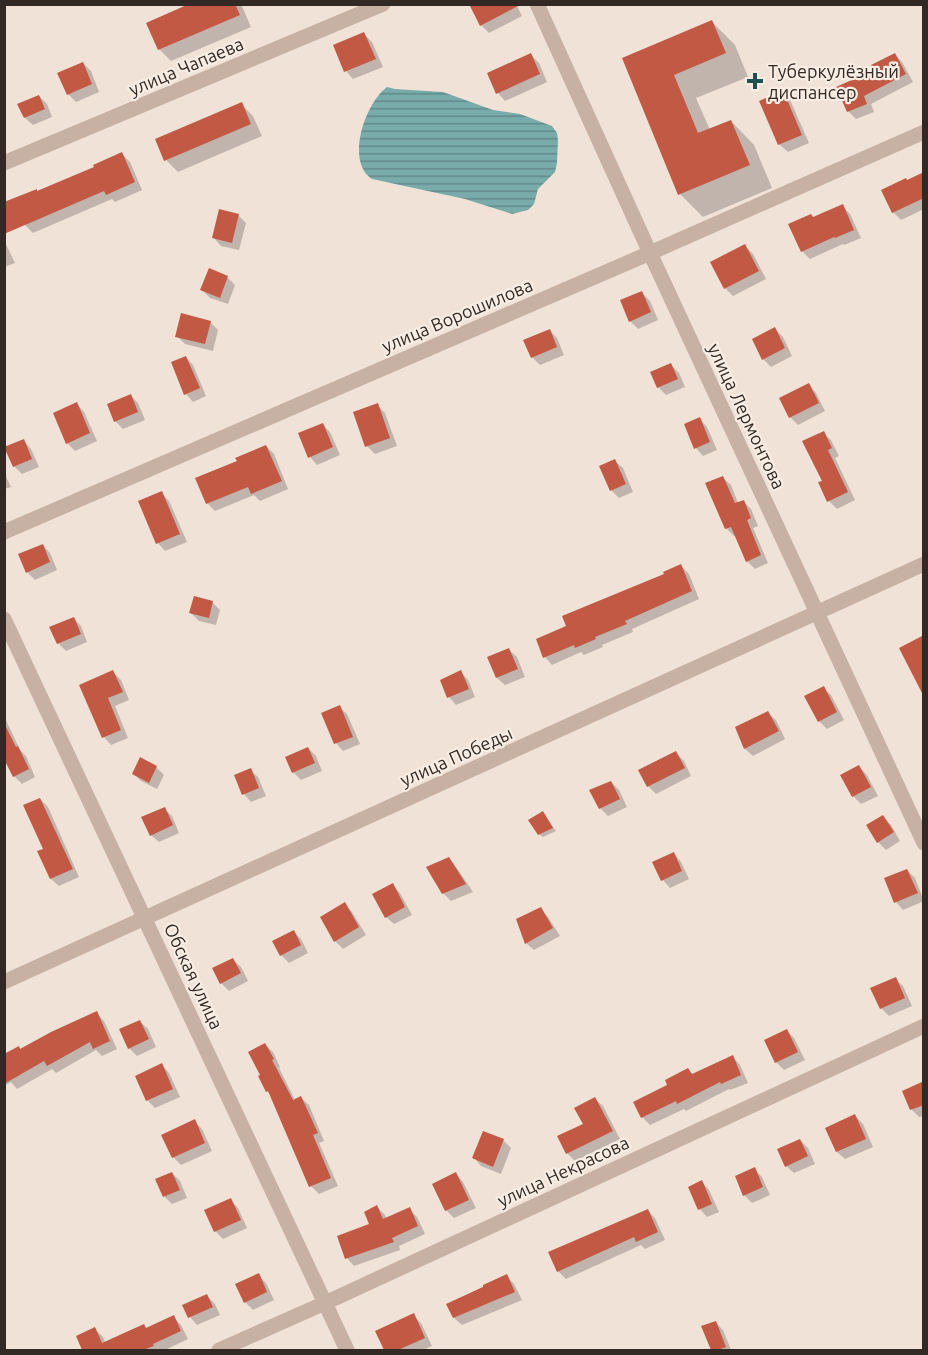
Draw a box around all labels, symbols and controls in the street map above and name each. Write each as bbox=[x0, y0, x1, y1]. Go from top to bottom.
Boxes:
street label: улица Чапаева bbox=[126, 33, 246, 99]
place label: Туберкулёзный диспансер bbox=[768, 61, 899, 102]
marker: Туберкулёзный диспансер bbox=[746, 72, 764, 90]
street label: улица Ворошилова bbox=[379, 274, 535, 356]
street label: улица Лермонтова bbox=[705, 340, 789, 492]
street label: улица Победы bbox=[397, 722, 515, 790]
street label: Обская улица bbox=[161, 920, 227, 1032]
street label: улица Некрасова bbox=[494, 1132, 632, 1210]

